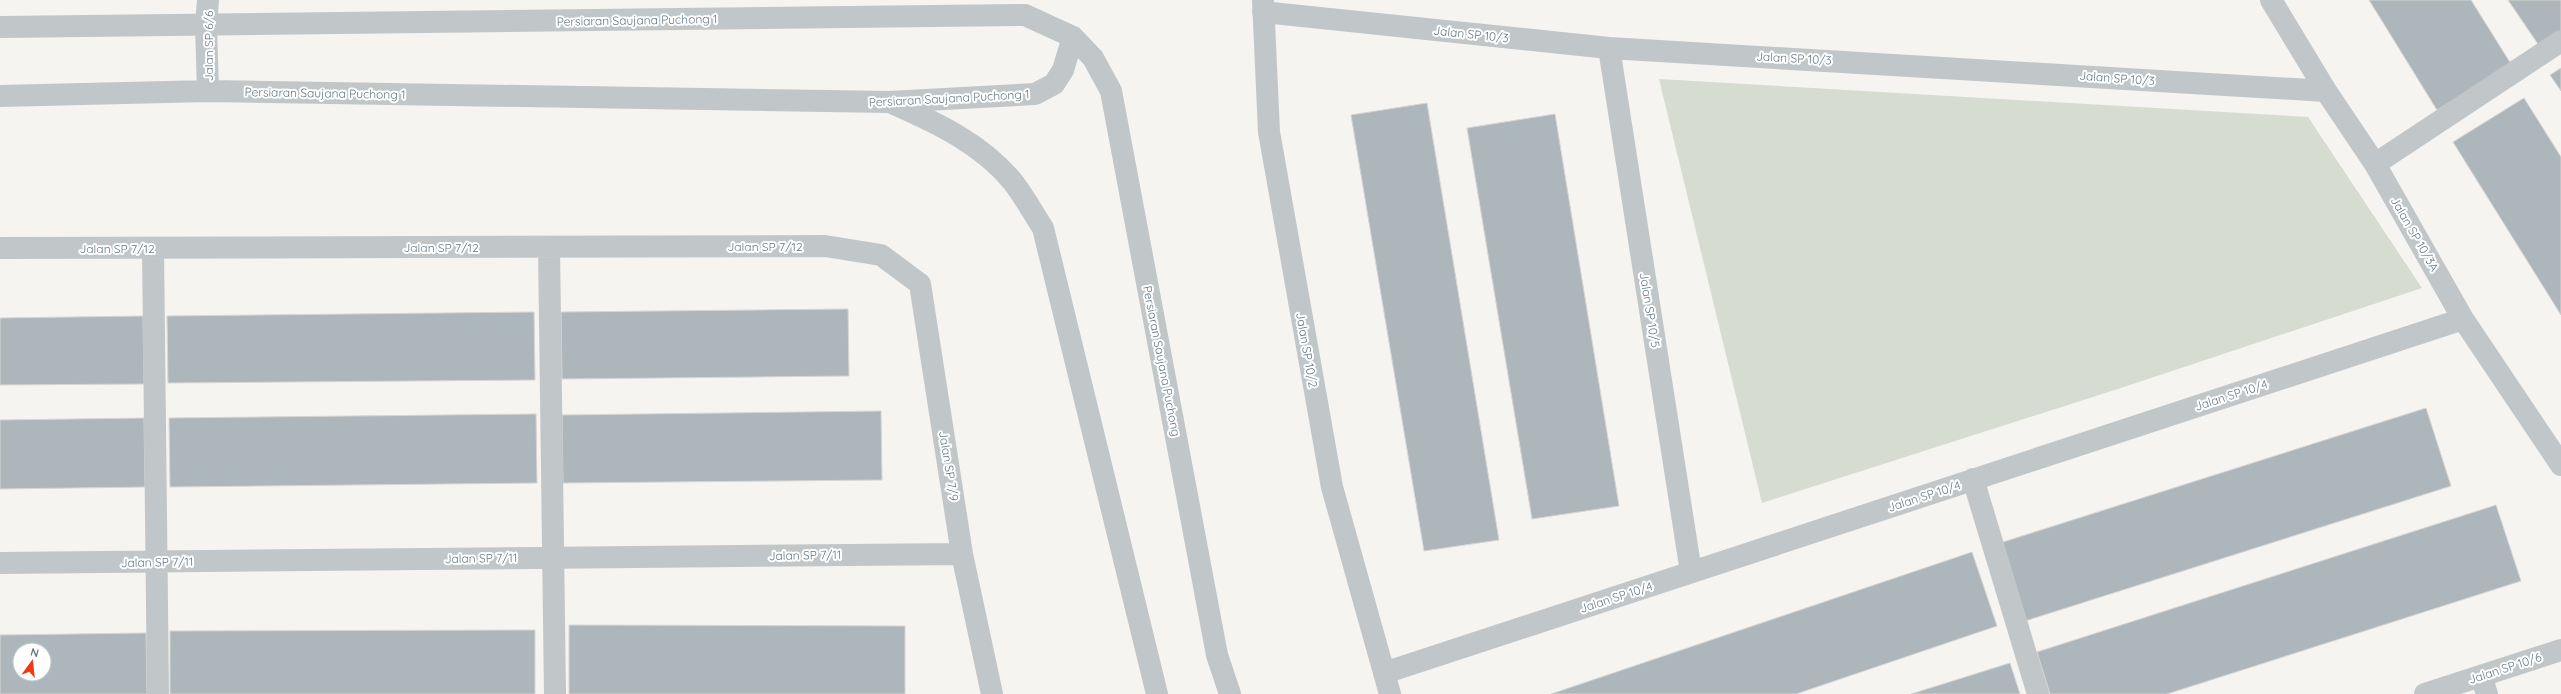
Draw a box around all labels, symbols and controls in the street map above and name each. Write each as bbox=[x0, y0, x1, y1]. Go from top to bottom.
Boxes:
street label: Jalan SP 6/6 bbox=[201, 10, 216, 81]
street label: Persiaran Saujana Puchong 1 bbox=[556, 11, 718, 29]
street label: Jalan SP 10/3 bbox=[1433, 23, 1509, 45]
street label: Jalan SP 10/3 bbox=[1756, 49, 1832, 67]
street label: Jalan SP 10/3 bbox=[2079, 68, 2155, 88]
street label: Persiaran Saujana Puchong 1 bbox=[244, 84, 406, 102]
street label: Persiaran Saujana Puchong 1 bbox=[868, 86, 1030, 110]
street label: Jalan SP 10/3A bbox=[2388, 194, 2442, 274]
street label: Jalan SP 7/12 bbox=[727, 239, 803, 254]
street label: Jalan SP 7/12 bbox=[403, 240, 479, 255]
street label: Jalan SP 7/12 bbox=[79, 241, 155, 256]
street label: Jalan SP 10/5 bbox=[1637, 271, 1663, 349]
street label: Persiaran Saujana Puchong bbox=[1140, 284, 1184, 438]
street label: Jalan SP 10/2 bbox=[1293, 311, 1321, 389]
street label: Jalan SP 10/4 bbox=[2193, 376, 2269, 414]
street label: Jalan SP 7/9 bbox=[936, 430, 962, 502]
street label: Jalan SP 10/4 bbox=[1886, 477, 1962, 515]
street label: Jalan SP 7/11 bbox=[768, 547, 842, 563]
street label: Jalan SP 7/11 bbox=[444, 550, 518, 566]
street label: Jalan SP 7/11 bbox=[120, 554, 194, 570]
street label: Jalan SP 10/4 bbox=[1578, 578, 1654, 616]
north arrow bbox=[12, 642, 52, 682]
text: N bbox=[29, 645, 40, 660]
street label: Jalan SP 10/6 bbox=[2467, 649, 2544, 687]

